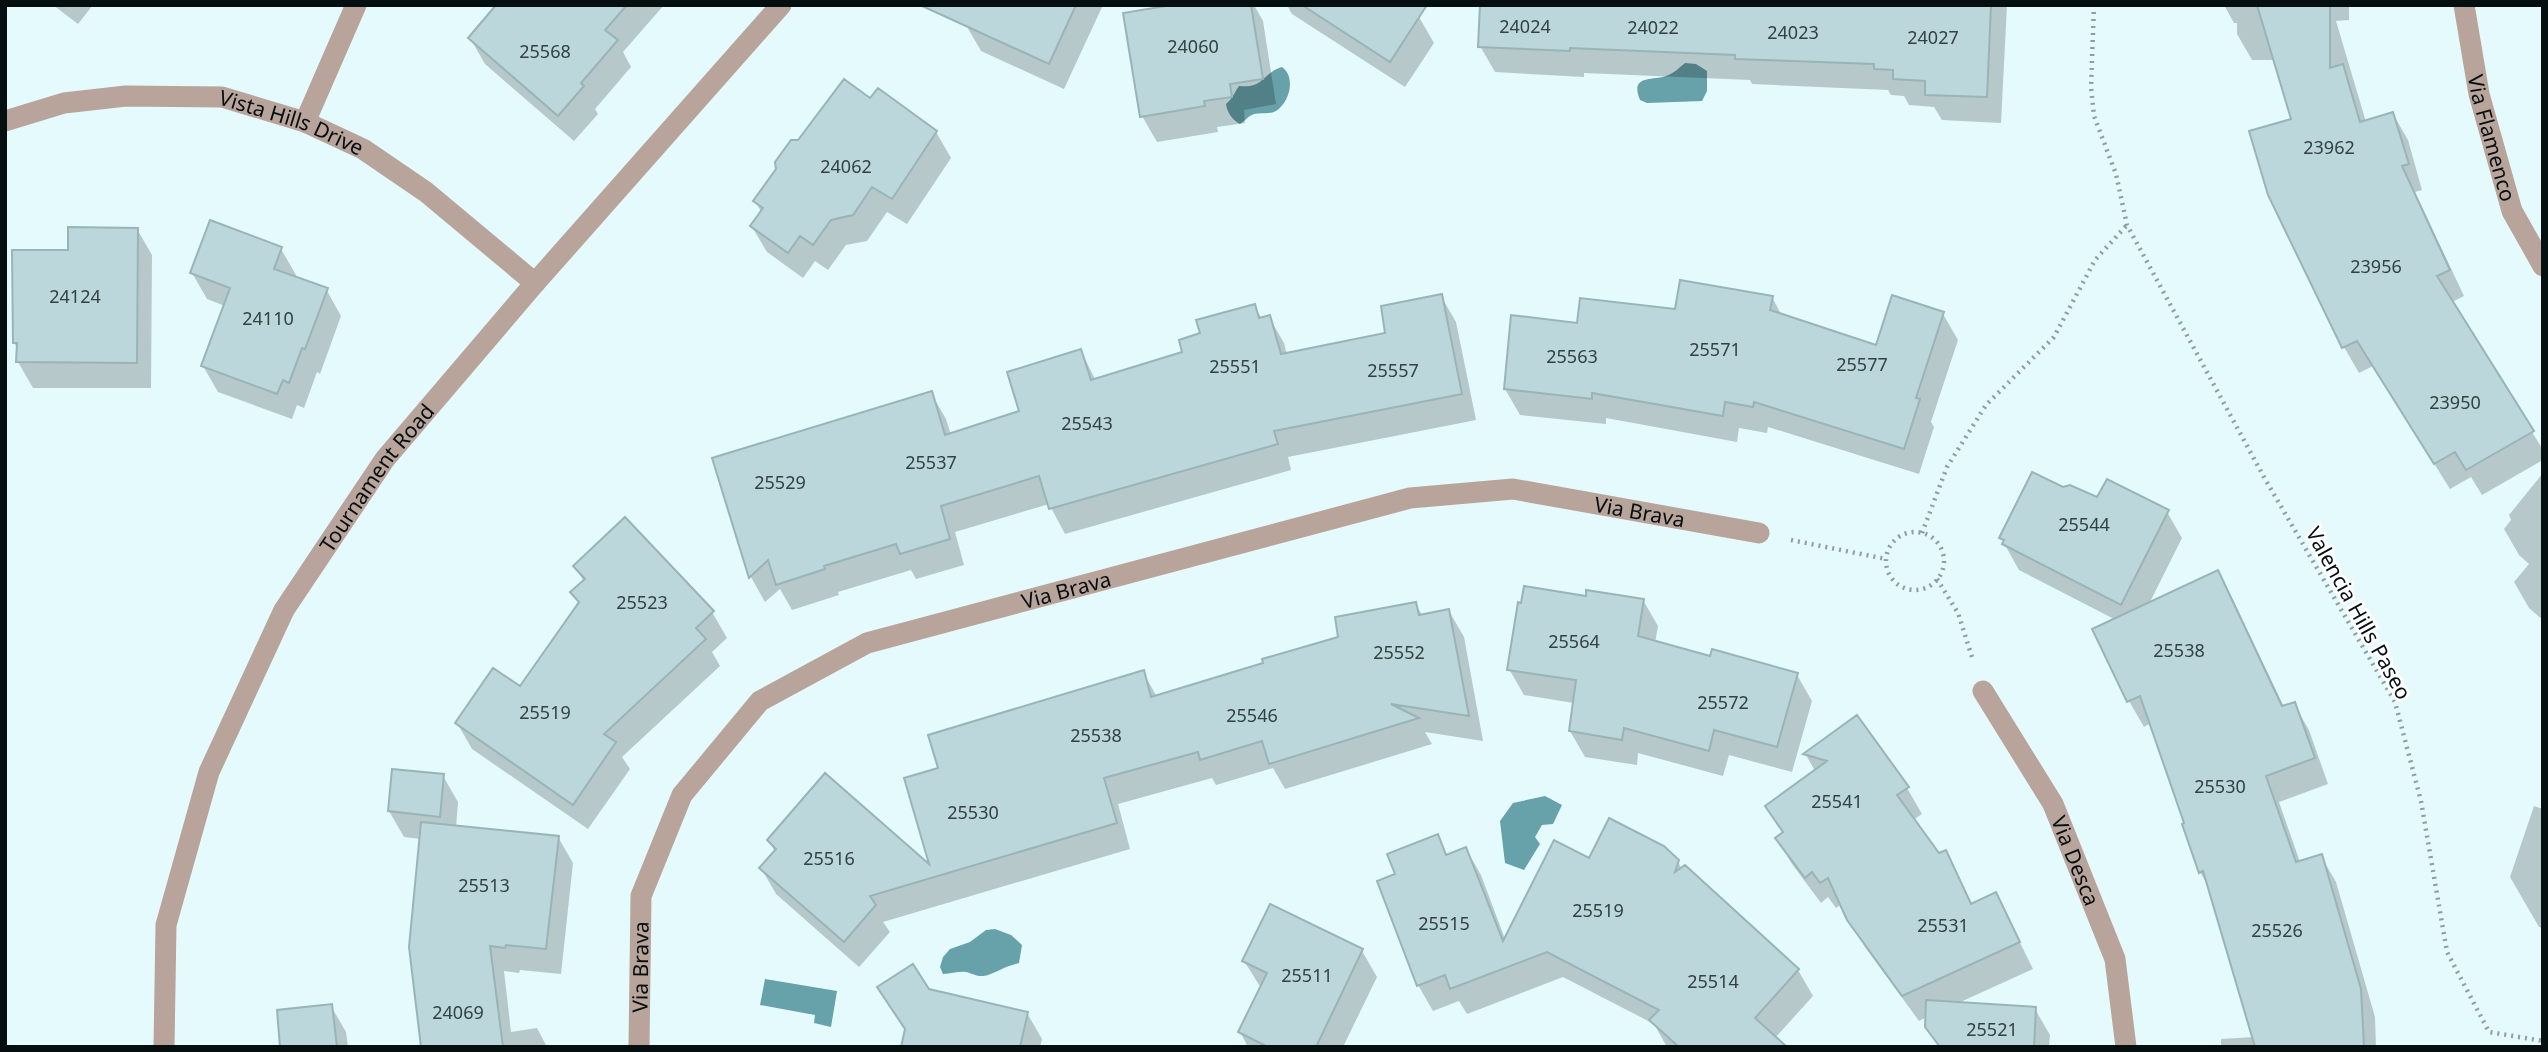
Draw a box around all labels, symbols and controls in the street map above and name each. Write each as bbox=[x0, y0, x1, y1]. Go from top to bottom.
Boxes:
house number: 24024 bbox=[1499, 14, 1551, 38]
house number: 24022 bbox=[1627, 15, 1679, 39]
house number: 24023 bbox=[1767, 20, 1819, 44]
house number: 24027 bbox=[1907, 25, 1959, 49]
house number: 24060 bbox=[1167, 34, 1219, 58]
house number: 25568 bbox=[519, 39, 571, 63]
street label: Via Flamenco bbox=[2462, 72, 2523, 205]
street label: Vista Hills Drive bbox=[216, 83, 368, 161]
house number: 23962 bbox=[2303, 135, 2355, 159]
house number: 24062 bbox=[820, 154, 872, 178]
house number: 23956 bbox=[2350, 254, 2402, 278]
house number: 24124 bbox=[49, 284, 101, 308]
house number: 24110 bbox=[242, 306, 294, 330]
house number: 25571 bbox=[1689, 337, 1741, 361]
house number: 25563 bbox=[1546, 344, 1598, 368]
house number: 25577 bbox=[1836, 352, 1888, 376]
house number: 25551 bbox=[1209, 354, 1261, 378]
house number: 25557 bbox=[1367, 358, 1419, 382]
house number: 23950 bbox=[2429, 390, 2481, 414]
street label: Tournament Road bbox=[313, 398, 440, 557]
house number: 25543 bbox=[1061, 411, 1113, 435]
house number: 25537 bbox=[905, 450, 957, 474]
house number: 25529 bbox=[754, 470, 806, 494]
street label: Via Brava bbox=[1592, 490, 1687, 533]
house number: 25544 bbox=[2058, 512, 2110, 536]
street label: Valencia Hills Paseo bbox=[2300, 522, 2418, 704]
street label: Via Brava bbox=[1018, 564, 1114, 615]
house number: 25523 bbox=[616, 590, 668, 614]
house number: 25564 bbox=[1548, 629, 1600, 653]
house number: 25538 bbox=[2153, 638, 2205, 662]
house number: 25552 bbox=[1373, 640, 1425, 664]
house number: 25572 bbox=[1697, 690, 1749, 714]
house number: 25519 bbox=[519, 700, 571, 724]
house number: 25546 bbox=[1226, 703, 1278, 727]
house number: 25538 bbox=[1070, 723, 1122, 747]
house number: 25530 bbox=[2194, 774, 2246, 798]
house number: 25541 bbox=[1811, 789, 1863, 813]
house number: 25530 bbox=[947, 800, 999, 824]
street label: Via Desca bbox=[2045, 812, 2106, 910]
house number: 25516 bbox=[803, 846, 855, 870]
house number: 25513 bbox=[458, 873, 510, 897]
house number: 25519 bbox=[1572, 898, 1624, 922]
house number: 25515 bbox=[1418, 911, 1470, 935]
house number: 25531 bbox=[1917, 913, 1969, 937]
house number: 25526 bbox=[2251, 918, 2303, 942]
street label: Via Brava bbox=[625, 921, 655, 1013]
house number: 25511 bbox=[1281, 963, 1333, 987]
house number: 25514 bbox=[1687, 969, 1739, 993]
house number: 24069 bbox=[432, 1000, 484, 1024]
house number: 25521 bbox=[1966, 1017, 2018, 1041]

